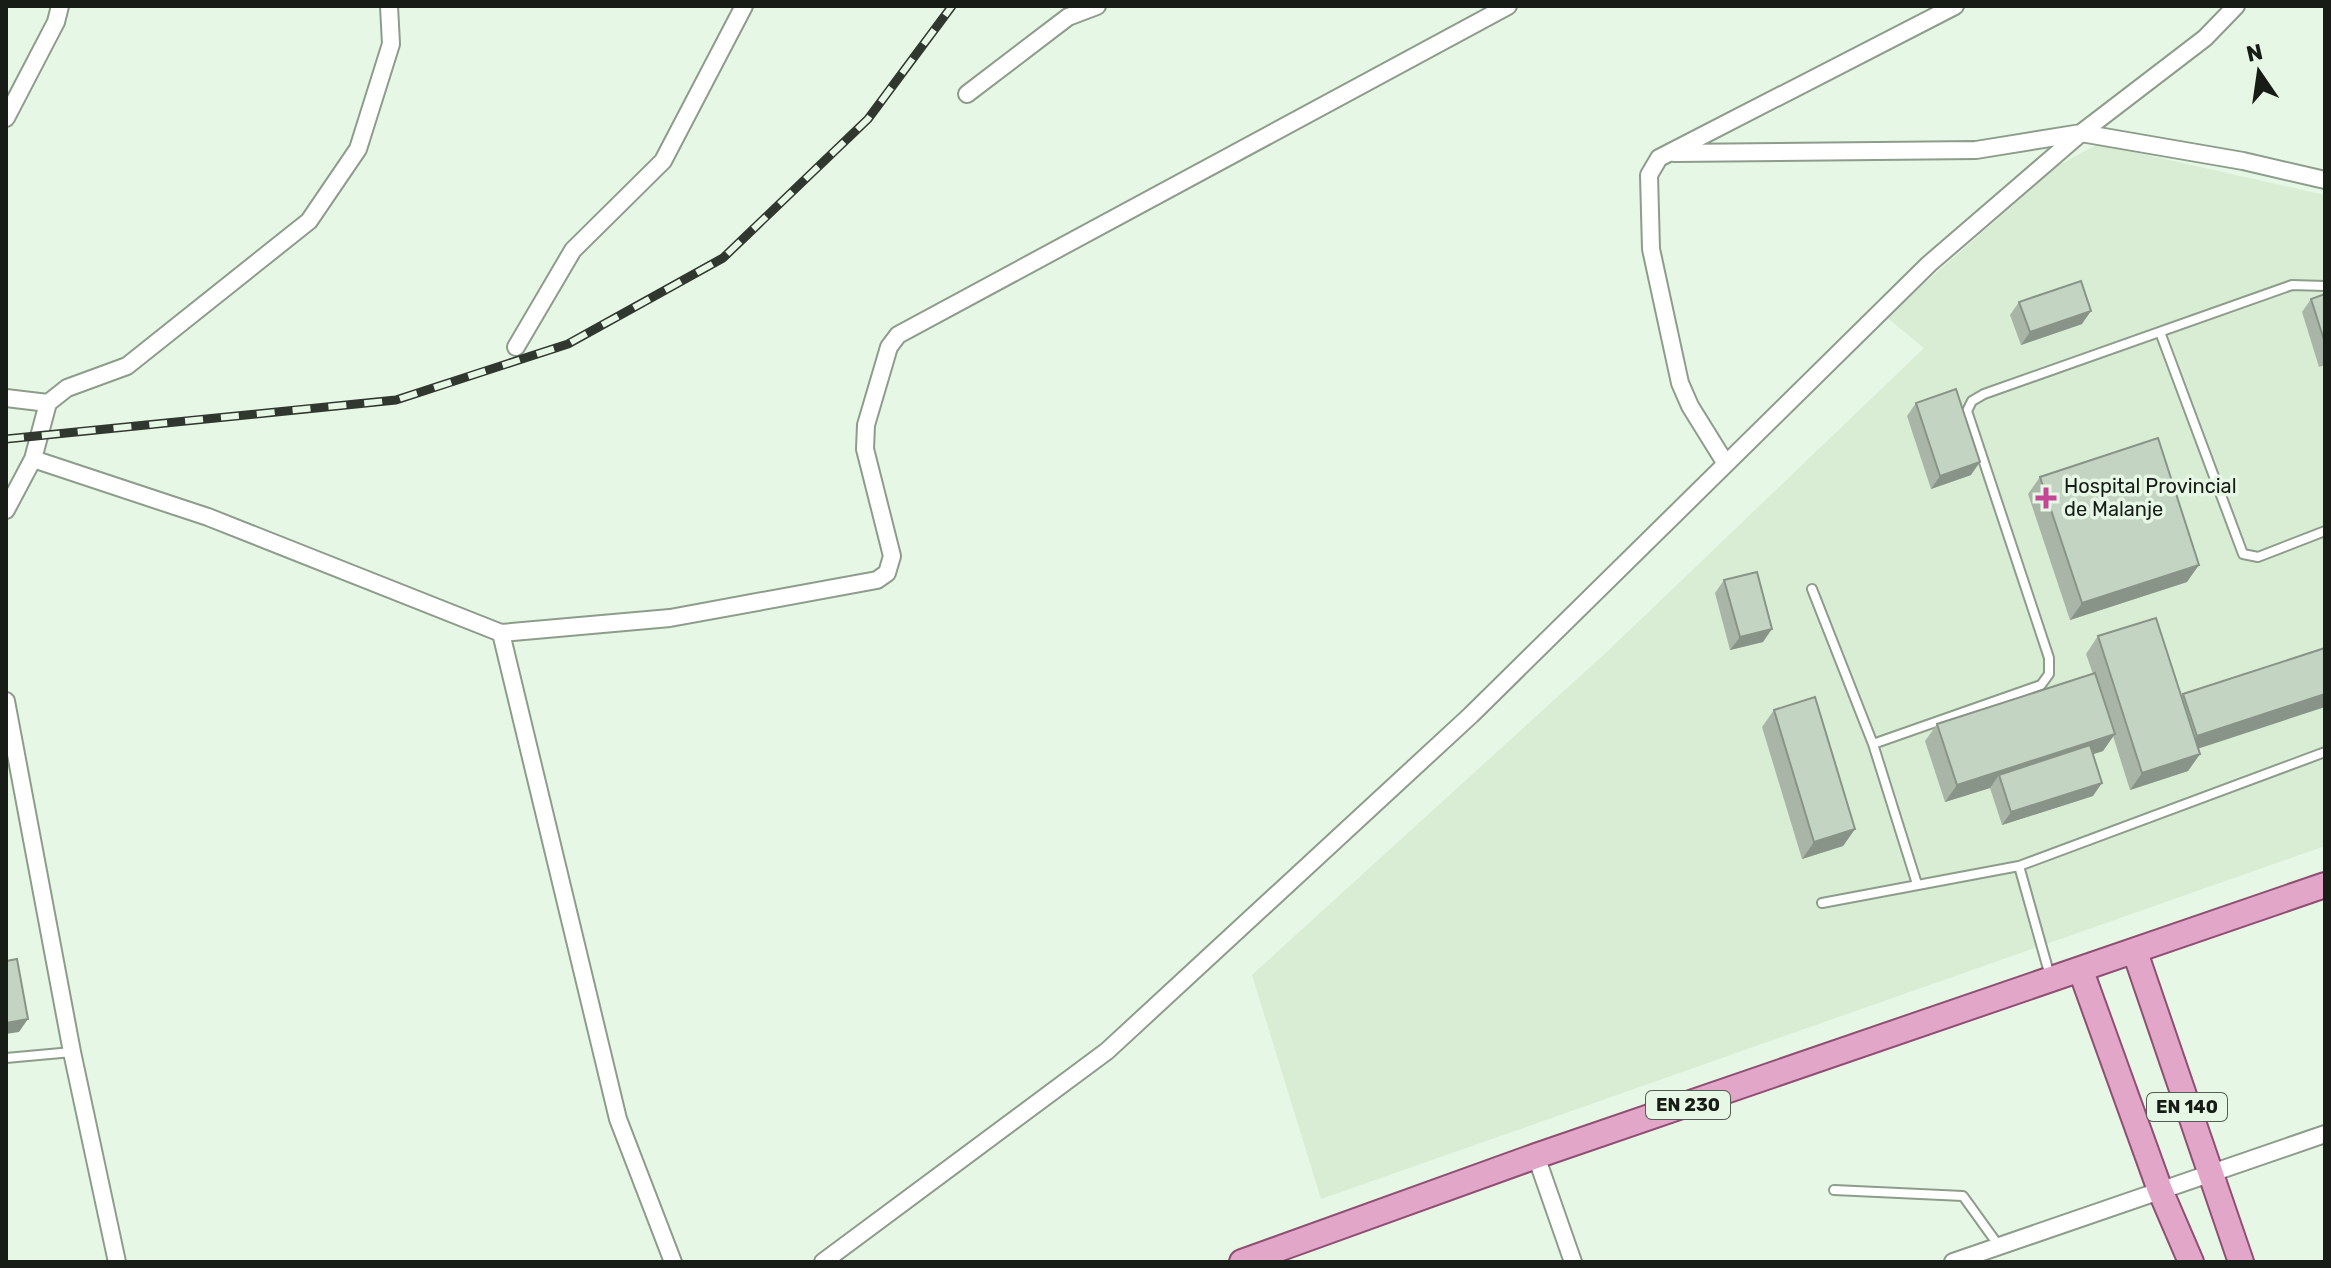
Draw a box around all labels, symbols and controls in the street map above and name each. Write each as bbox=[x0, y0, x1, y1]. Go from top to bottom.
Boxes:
north arrow bbox=[2219, 32, 2299, 112]
text: N bbox=[2244, 38, 2265, 68]
place label: Hospital Provincial de Malanje bbox=[2064, 474, 2237, 521]
marker: Hospital Provincial de Malanje bbox=[2035, 487, 2057, 509]
road number: EN 230 bbox=[1646, 1091, 1730, 1119]
road number: EN 140 bbox=[2147, 1093, 2227, 1121]

